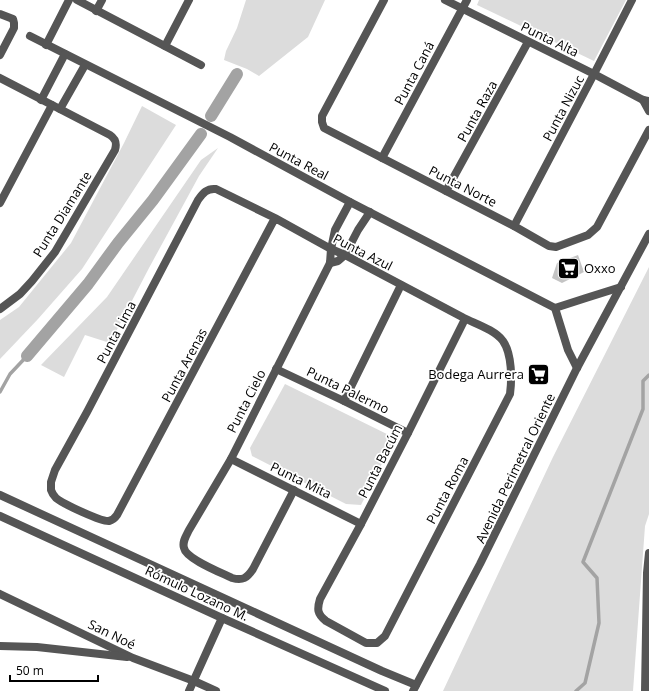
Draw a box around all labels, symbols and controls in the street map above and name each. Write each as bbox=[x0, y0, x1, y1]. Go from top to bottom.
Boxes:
street label: Punta Alta bbox=[518, 17, 582, 61]
street label: Punta Caná bbox=[390, 38, 438, 108]
street label: Punta Nizuc bbox=[538, 72, 588, 144]
street label: Punta Raza bbox=[453, 77, 501, 145]
street label: Punta Real bbox=[266, 138, 332, 184]
street label: Punta Norte bbox=[426, 161, 500, 211]
street label: Punta Diamante bbox=[28, 168, 96, 260]
street label: Punta Azul bbox=[330, 229, 396, 275]
supermarket icon: Oxxo bbox=[556, 255, 582, 281]
place label: Oxxo bbox=[584, 259, 616, 277]
street label: Punta Lima bbox=[92, 298, 140, 366]
street label: Punta Arenas bbox=[157, 325, 211, 405]
supermarket icon: Bodega Aurrera bbox=[526, 361, 552, 387]
street label: Punta Palermo bbox=[304, 362, 392, 418]
place label: Bodega Aurrera bbox=[428, 365, 524, 383]
street label: Punta Cielo bbox=[222, 366, 270, 436]
street label: Avenida Perimetral Oriente bbox=[471, 390, 559, 546]
street label: Punta Bacúm bbox=[354, 421, 406, 501]
street label: Punta Roma bbox=[422, 453, 472, 527]
street label: Punta Mita bbox=[267, 457, 335, 503]
street label: Rómulo Lozano M. bbox=[142, 561, 252, 625]
street label: San Noé bbox=[85, 615, 139, 653]
scale bar bbox=[10, 657, 98, 683]
text: 50 m bbox=[16, 662, 44, 679]

